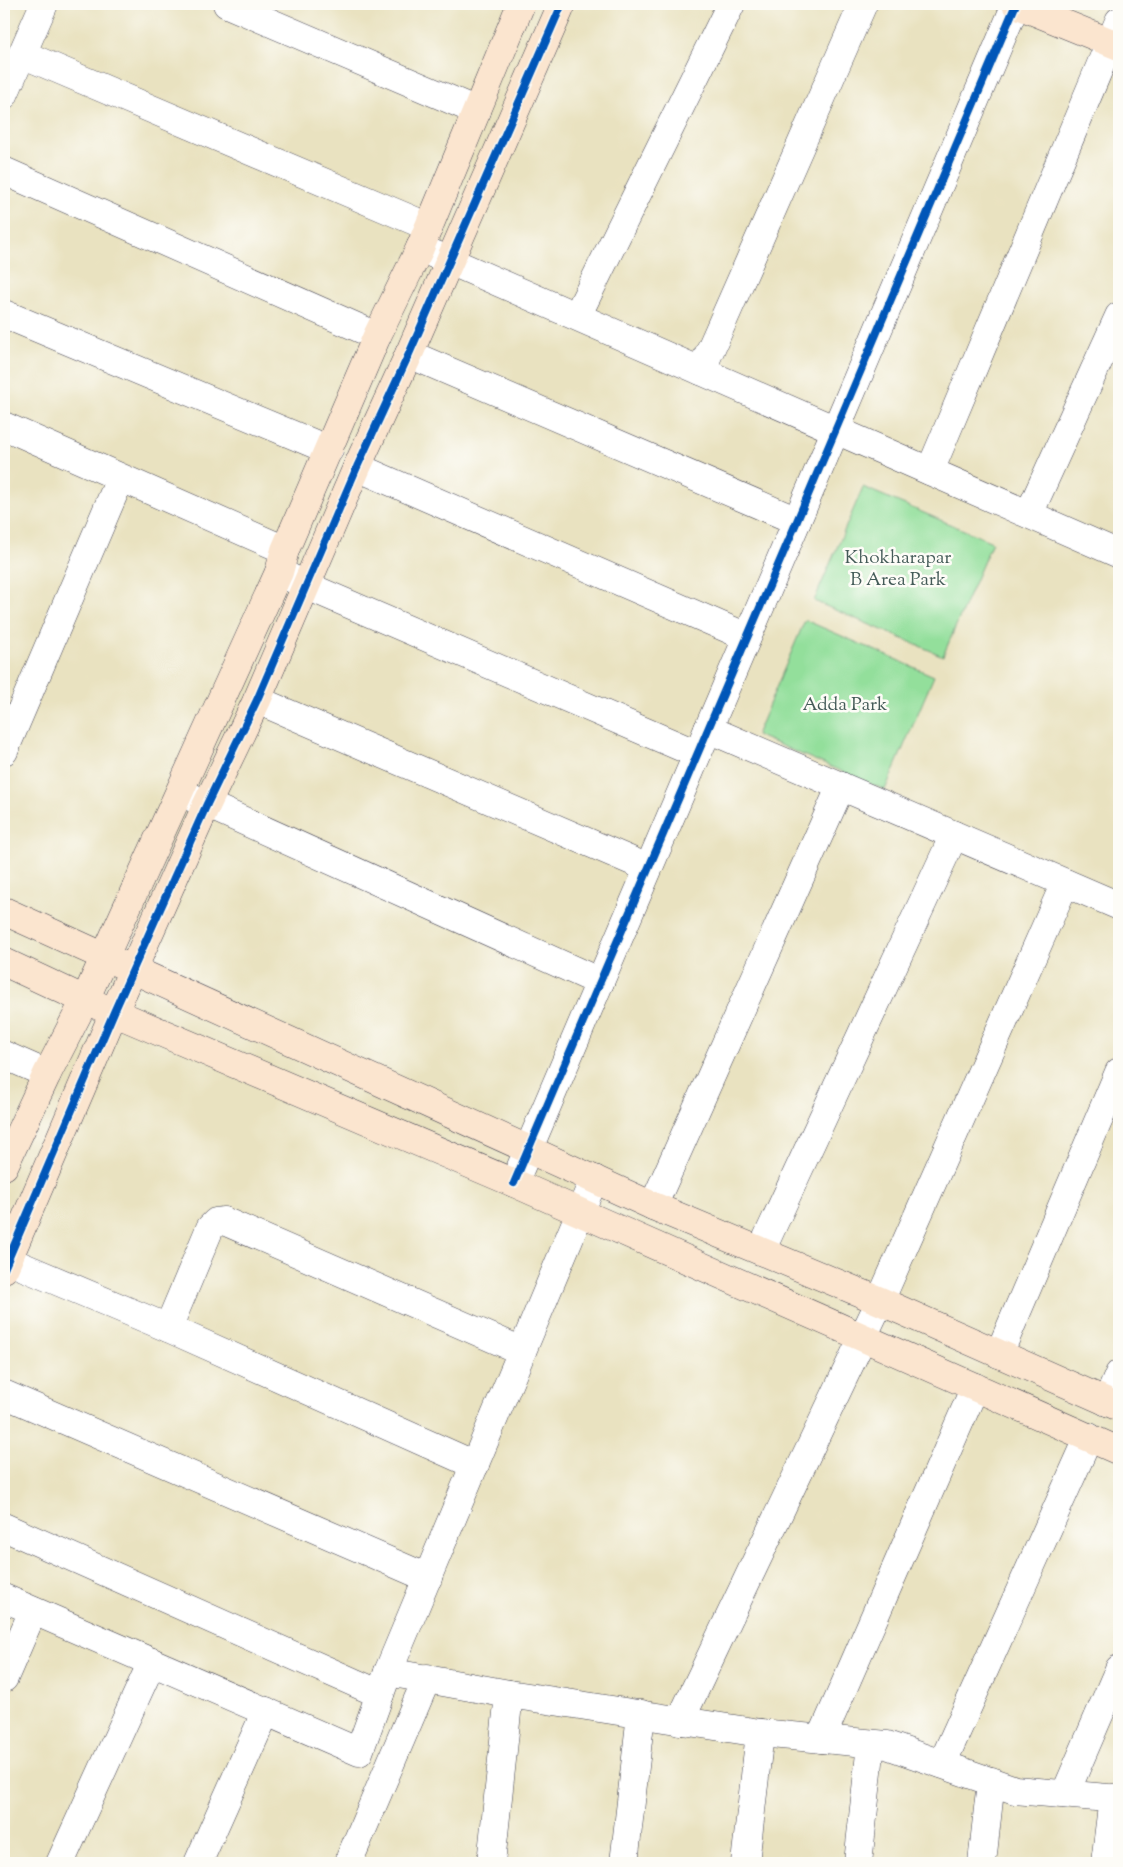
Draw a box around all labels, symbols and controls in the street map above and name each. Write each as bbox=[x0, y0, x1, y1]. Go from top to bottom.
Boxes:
park label: Khokharapar B Area Park bbox=[845, 545, 951, 594]
park label: Adda Park bbox=[803, 692, 888, 719]

